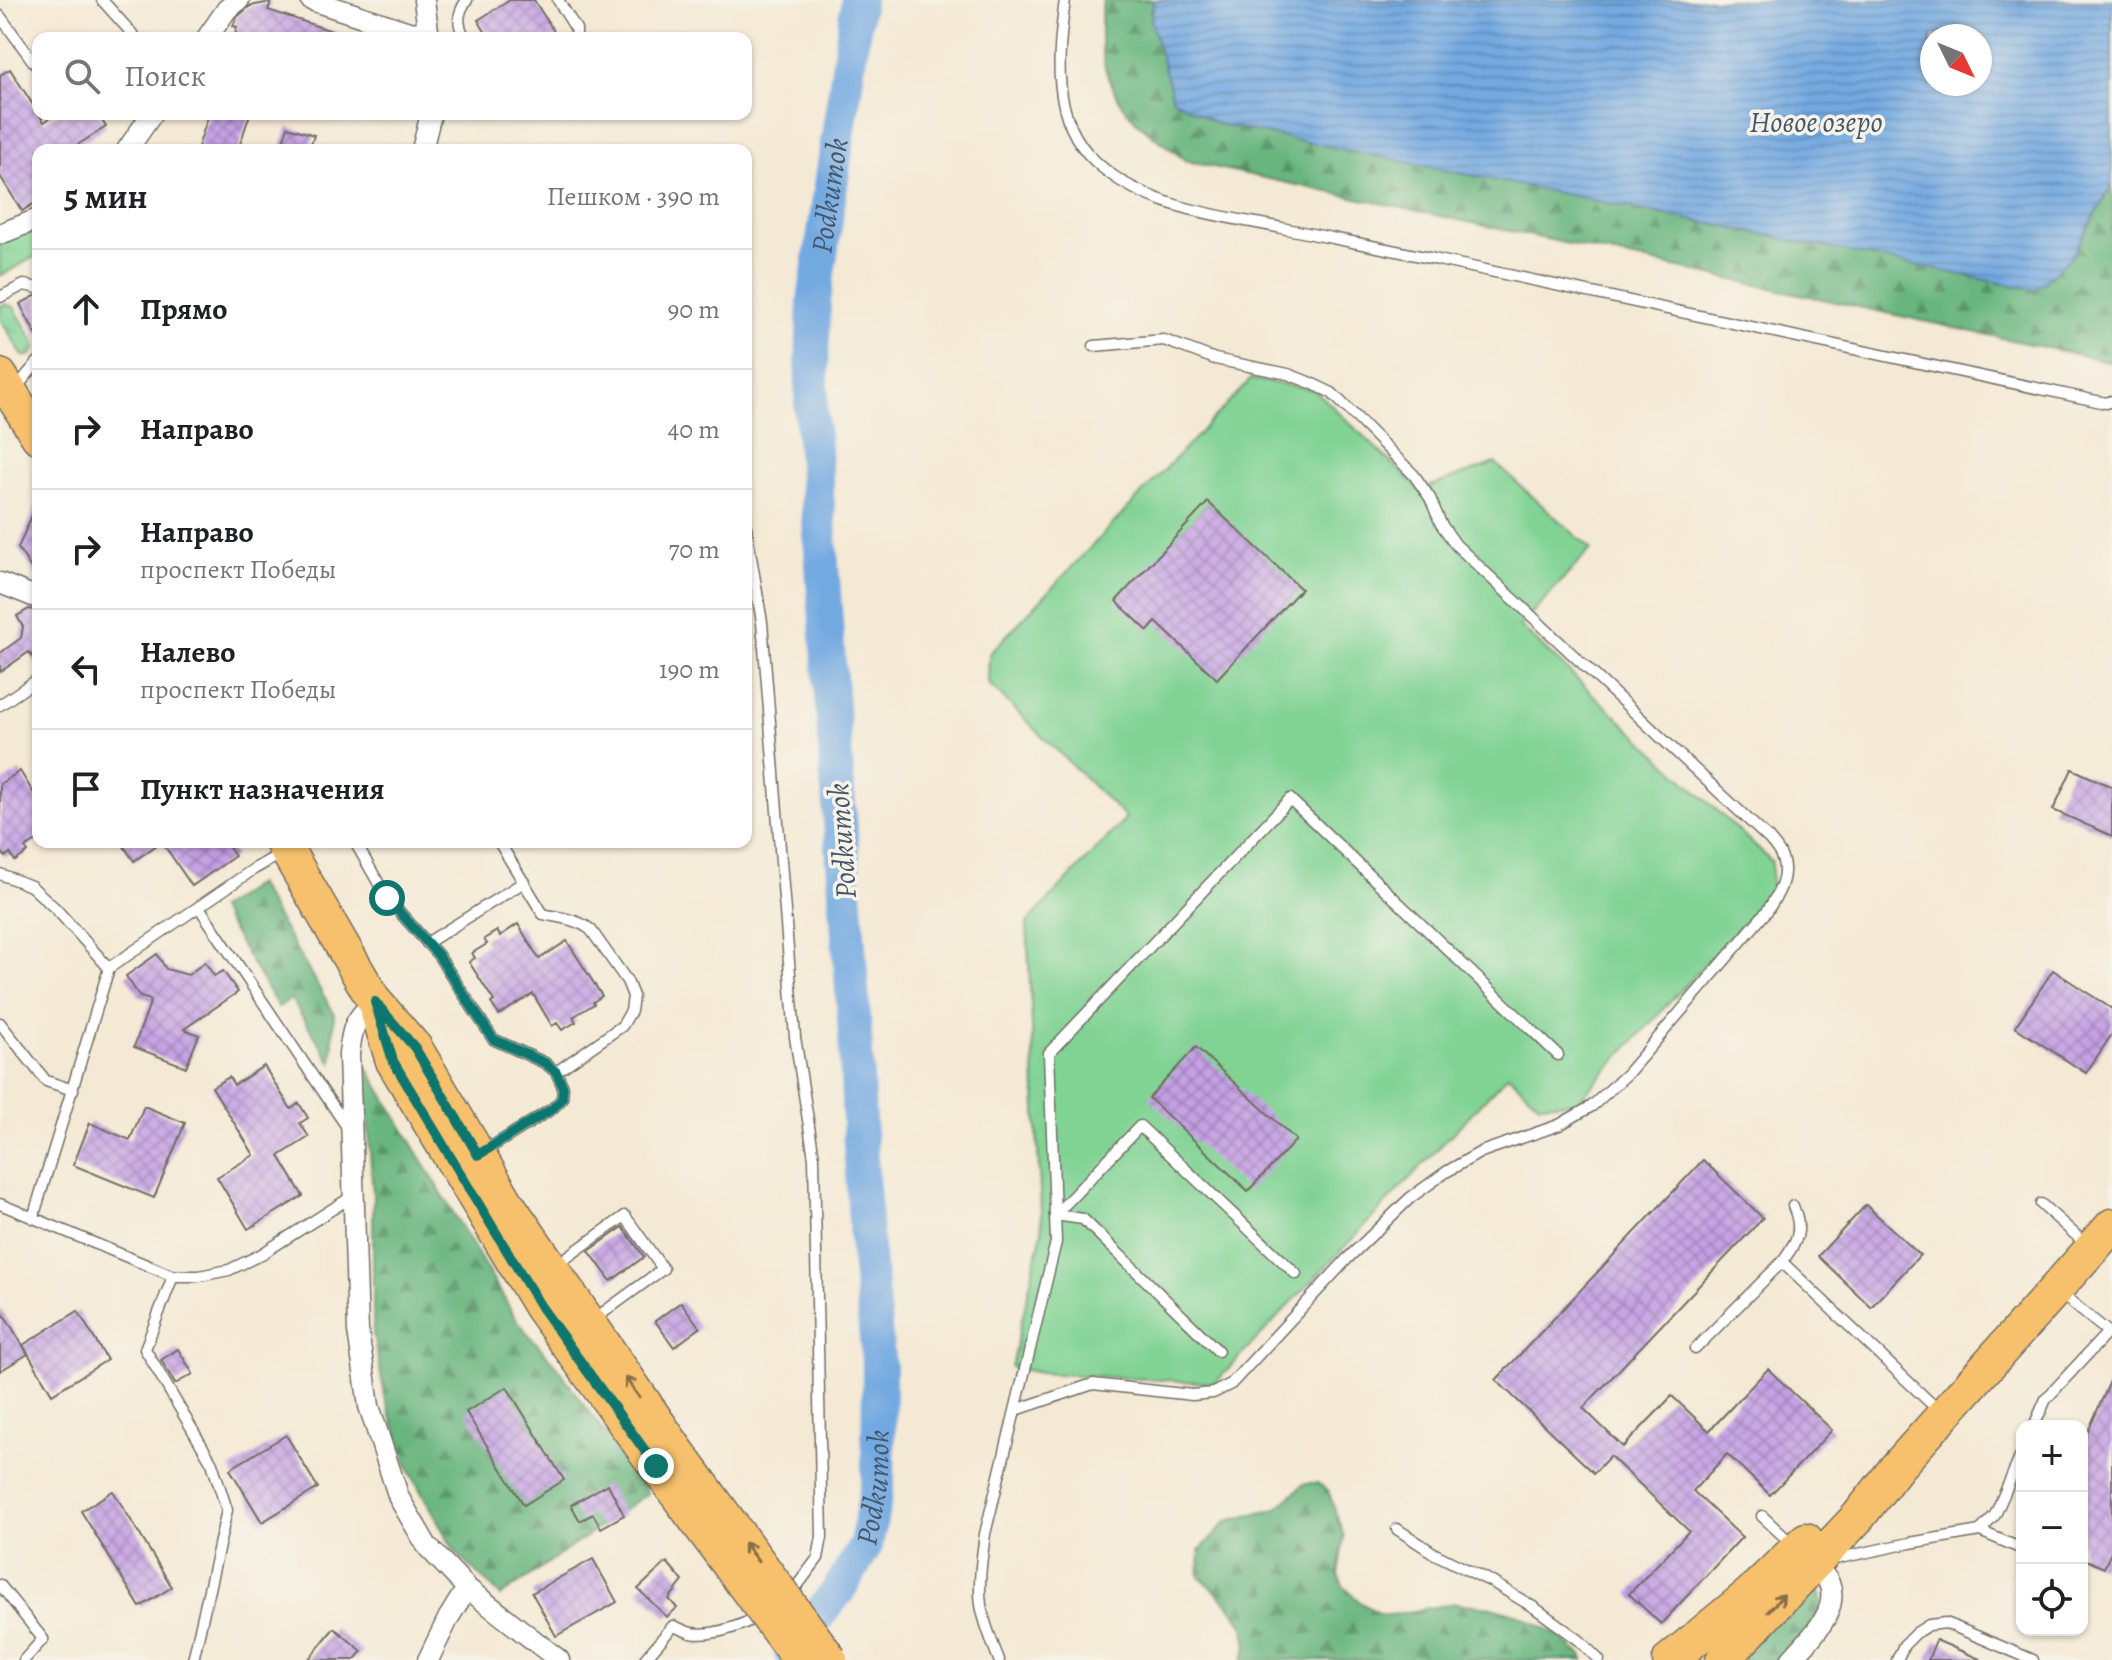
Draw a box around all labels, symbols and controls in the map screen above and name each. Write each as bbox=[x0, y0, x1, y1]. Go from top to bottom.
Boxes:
north arrow bbox=[1920, 24, 1992, 96]
search box bbox=[32, 32, 752, 120]
icon: search bbox=[60, 54, 104, 98]
text: Поиск bbox=[124, 56, 206, 96]
water label: Новое озеро bbox=[1749, 102, 1883, 142]
water label: Podkumok bbox=[801, 135, 858, 256]
text: 5 мин bbox=[64, 173, 148, 220]
text: Пешком · 390 m bbox=[547, 179, 720, 214]
icon: ahead bbox=[64, 287, 108, 331]
text: Прямо bbox=[140, 289, 227, 329]
text: 90 m bbox=[668, 292, 720, 327]
icon: right bbox=[64, 407, 108, 451]
text: Направо bbox=[140, 409, 254, 449]
text: 40 m bbox=[668, 412, 720, 447]
text: Направо bbox=[140, 512, 254, 552]
icon: right bbox=[64, 527, 108, 571]
text: 70 m bbox=[668, 532, 720, 567]
text: проспект Победы bbox=[140, 552, 336, 587]
text: Налево bbox=[140, 632, 235, 672]
icon: left bbox=[64, 647, 108, 691]
text: 190 m bbox=[659, 652, 720, 687]
text: проспект Победы bbox=[140, 672, 336, 707]
icon: arrive bbox=[64, 767, 108, 811]
text: Пункт назначения bbox=[140, 769, 385, 809]
water label: Podkumok bbox=[818, 782, 866, 900]
route start bbox=[369, 880, 405, 916]
one-way arrow bbox=[624, 1377, 640, 1399]
map controls bbox=[2016, 1420, 2088, 1636]
button: + bbox=[2016, 1420, 2088, 1492]
water label: Podkumok bbox=[846, 1430, 898, 1549]
route end bbox=[638, 1448, 674, 1484]
button: − bbox=[2016, 1492, 2088, 1564]
one-way arrow bbox=[742, 1542, 759, 1564]
button: locate bbox=[2016, 1564, 2088, 1636]
one-way arrow bbox=[1767, 1593, 1786, 1613]

